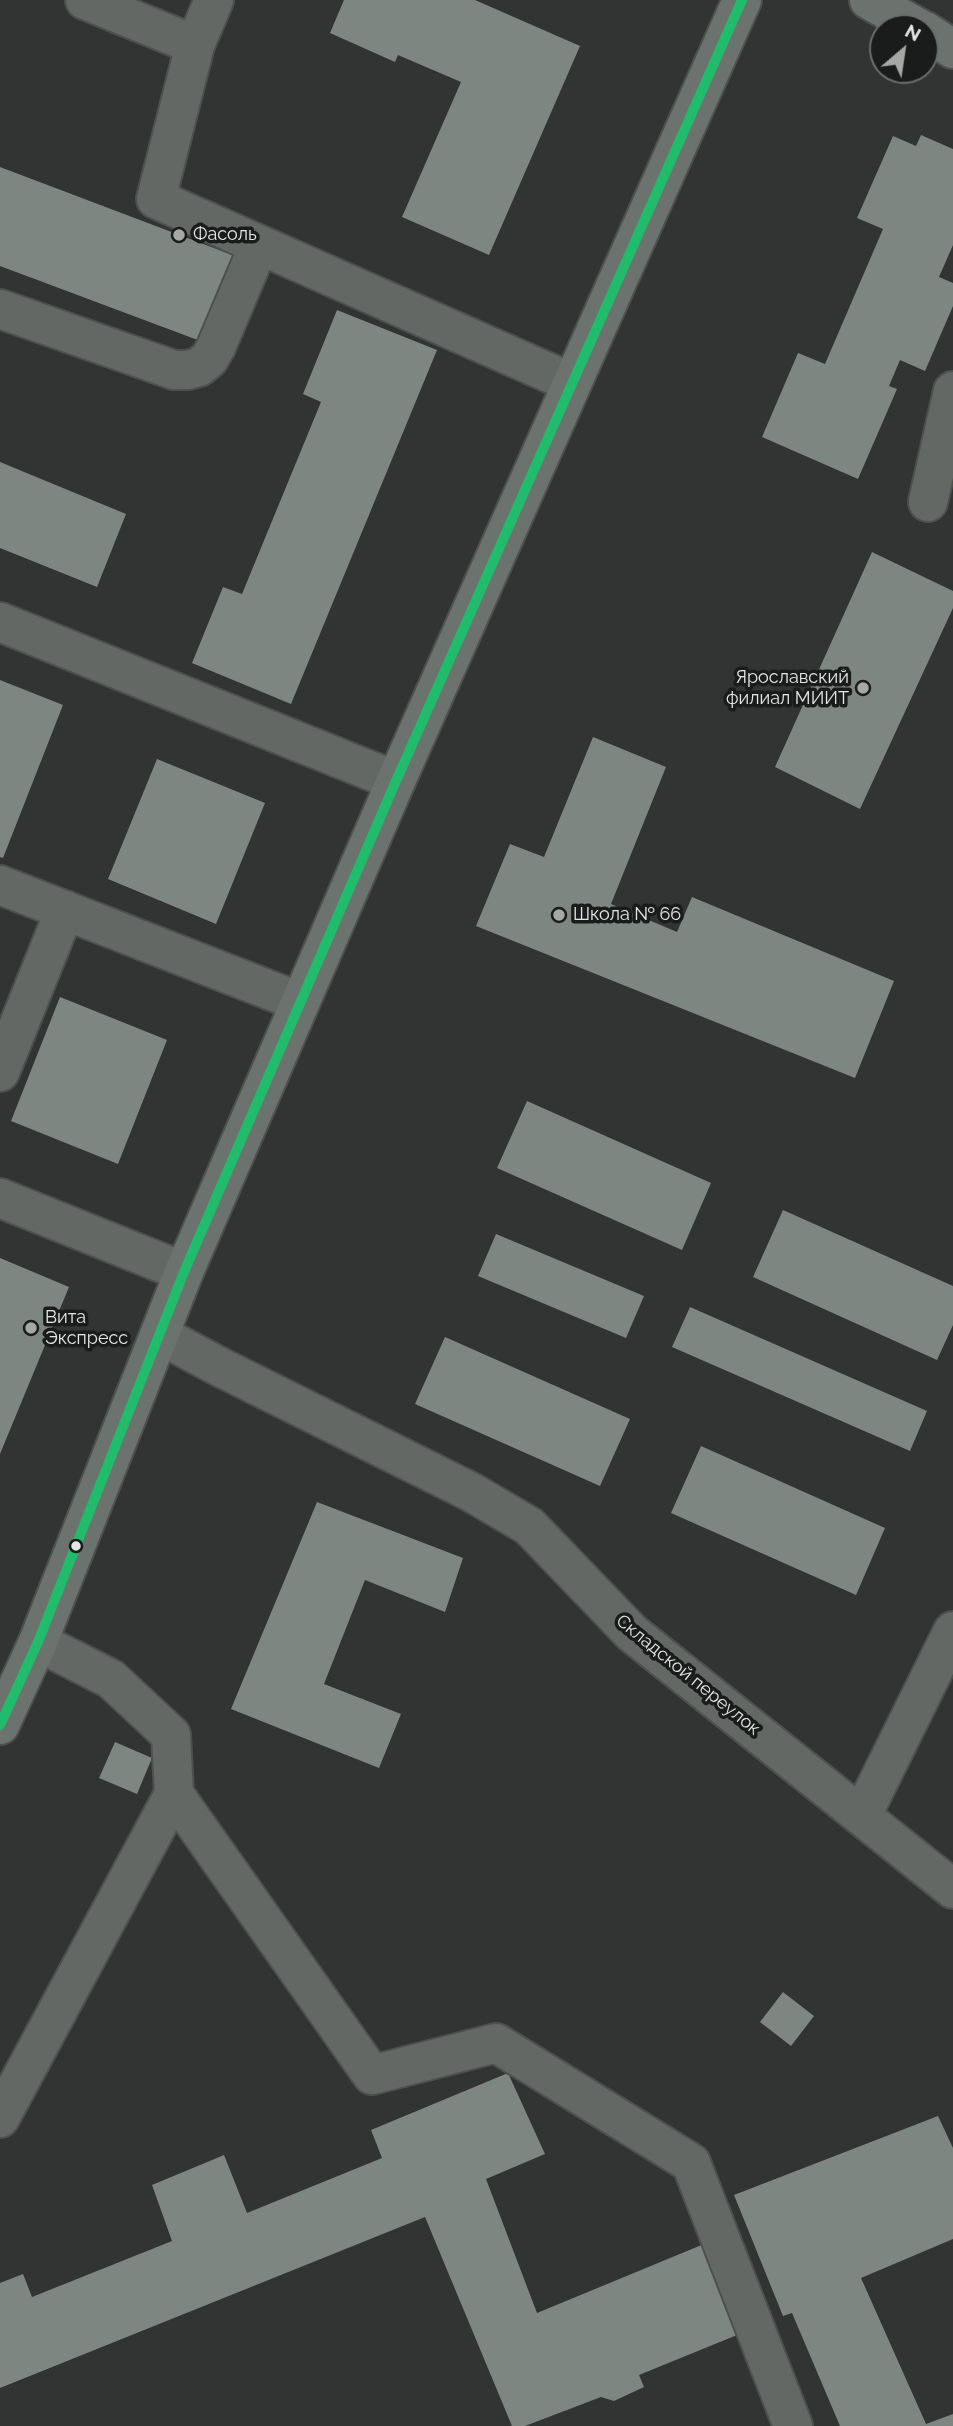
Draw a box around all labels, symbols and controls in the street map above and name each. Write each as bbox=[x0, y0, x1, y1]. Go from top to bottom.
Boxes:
north arrow bbox=[869, 14, 939, 84]
text: N bbox=[902, 19, 925, 46]
place label: Фасоль bbox=[193, 224, 257, 246]
marker: Фасоль bbox=[171, 227, 187, 243]
place label: Ярославский филиал МИИТ bbox=[726, 667, 849, 710]
marker: Ярославский филиал МИИТ bbox=[855, 680, 871, 696]
place label: Школа № 66 bbox=[573, 904, 681, 926]
marker: Школа № 66 bbox=[551, 907, 567, 923]
place label: Вита Экспресс bbox=[45, 1307, 128, 1350]
marker: Вита Экспресс bbox=[23, 1320, 39, 1336]
unlabelled marker bbox=[69, 1539, 83, 1553]
street label: Складской переулок bbox=[612, 1610, 764, 1740]

